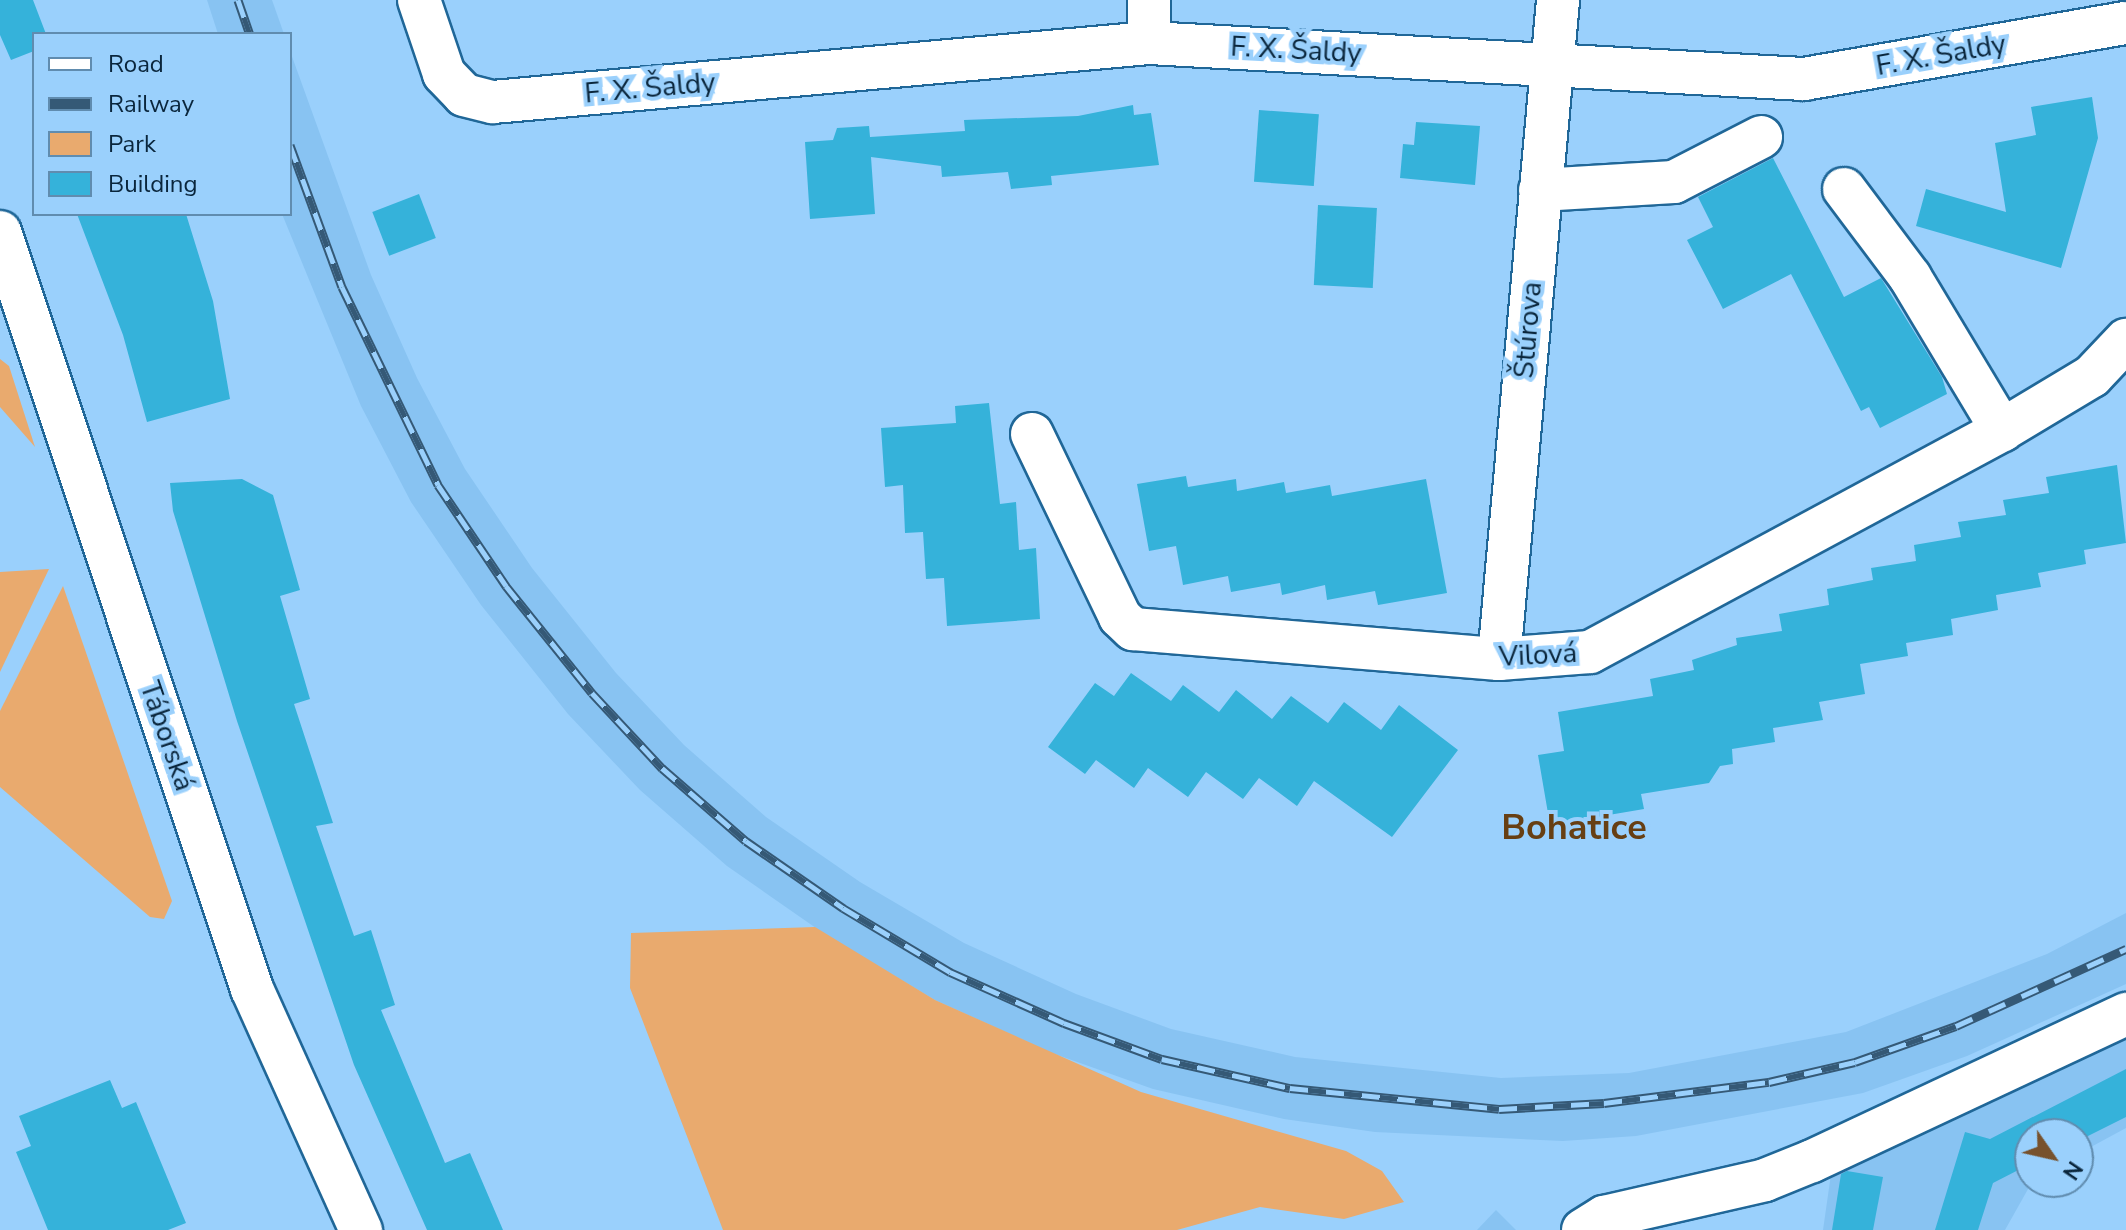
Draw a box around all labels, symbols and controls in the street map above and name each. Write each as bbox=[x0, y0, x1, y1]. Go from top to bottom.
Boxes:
street label: F. X. Šaldy bbox=[1874, 27, 2008, 83]
street label: F. X. Šaldy bbox=[1230, 30, 1362, 70]
legend bbox=[32, 32, 292, 216]
text: Road bbox=[108, 48, 164, 80]
street label: F. X. Šaldy bbox=[583, 66, 717, 110]
text: Railway bbox=[108, 88, 194, 120]
text: Park bbox=[108, 128, 156, 160]
text: Building bbox=[108, 168, 198, 200]
street label: Štúrova bbox=[1507, 280, 1549, 380]
street label: Vilová bbox=[1498, 636, 1578, 674]
street label: Táborská bbox=[133, 677, 201, 795]
district label: Bohatice bbox=[1501, 806, 1647, 850]
north arrow bbox=[2014, 1118, 2094, 1198]
text: N bbox=[2055, 1155, 2089, 1186]

